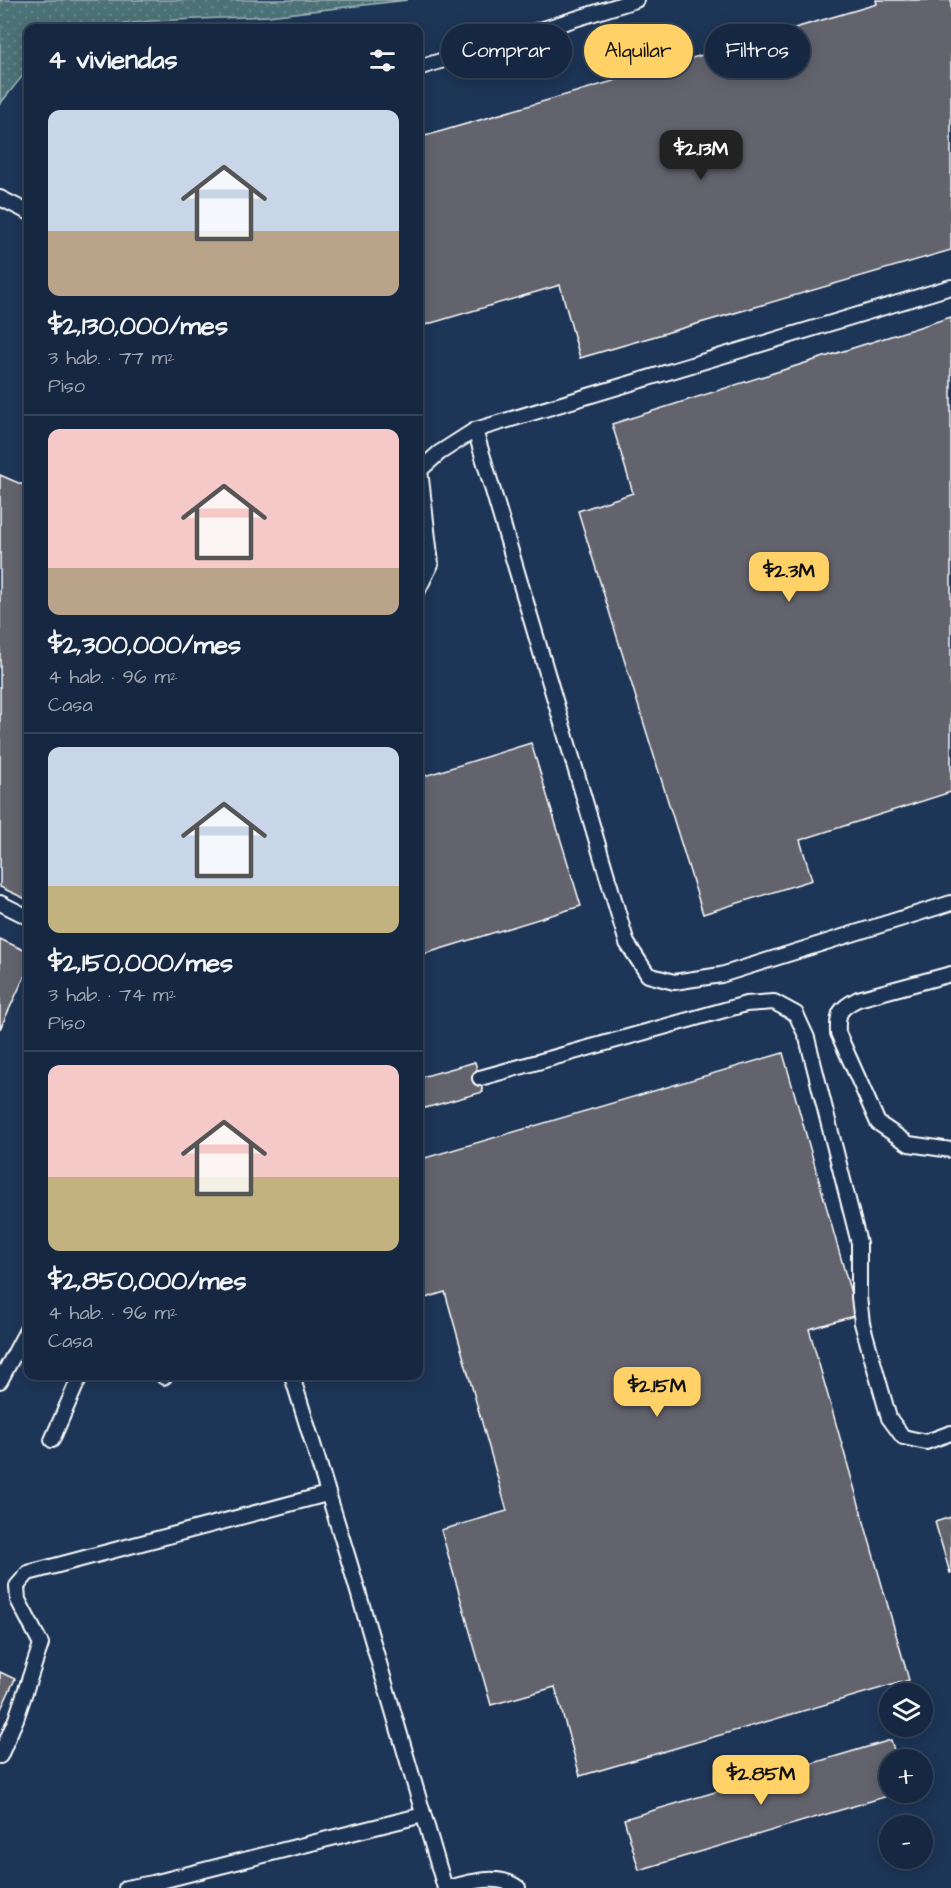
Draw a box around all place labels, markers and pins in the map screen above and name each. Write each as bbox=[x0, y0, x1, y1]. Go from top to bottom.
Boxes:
pin: $2.13M bbox=[652, 130, 750, 181]
pin: $2.3M bbox=[747, 552, 831, 603]
pin: $2.15M bbox=[608, 1367, 706, 1418]
pin: $2.85M bbox=[712, 1755, 810, 1806]

